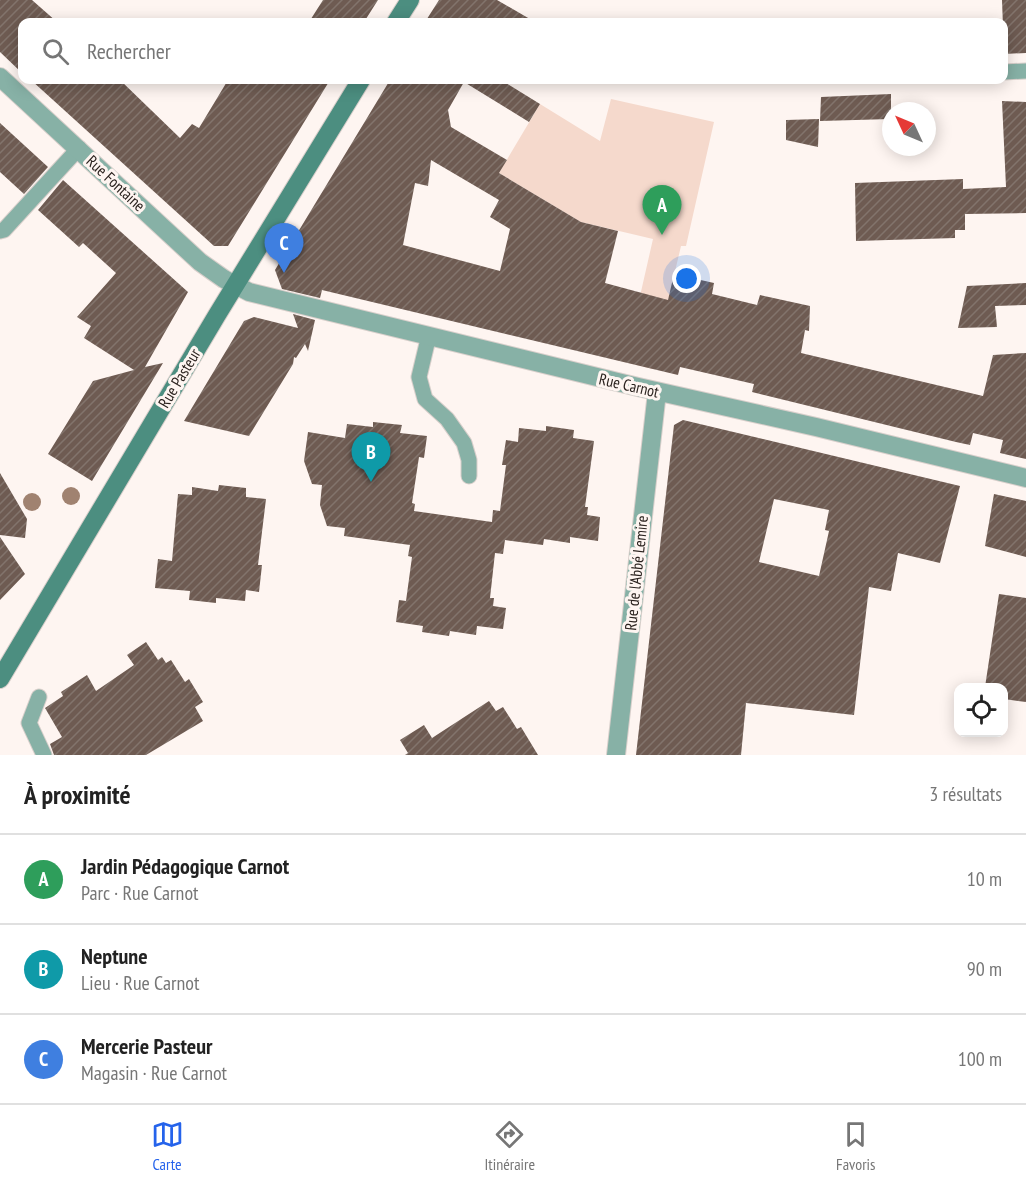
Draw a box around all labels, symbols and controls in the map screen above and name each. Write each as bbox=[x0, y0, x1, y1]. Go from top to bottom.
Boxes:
search box bbox=[18, 18, 1008, 84]
icon: search bbox=[39, 35, 72, 68]
text: Rechercher bbox=[87, 37, 171, 65]
north arrow bbox=[882, 102, 936, 156]
street label: Rue Fontaine bbox=[82, 151, 150, 215]
pin: A bbox=[642, 186, 682, 235]
pin: C bbox=[264, 224, 304, 273]
your location bbox=[672, 264, 701, 293]
street label: Rue Pasteur bbox=[154, 344, 205, 411]
street label: Rue Carnot bbox=[597, 368, 661, 402]
pin: B bbox=[352, 432, 391, 482]
street label: Rue de l'Abbé Lemire bbox=[620, 515, 652, 631]
map controls bbox=[954, 683, 1008, 737]
button: locate bbox=[954, 683, 1008, 737]
text: À proximité bbox=[24, 778, 131, 811]
text: 3 résultats bbox=[929, 781, 1002, 807]
text: Jardin Pédagogique Carnot bbox=[81, 852, 289, 880]
text: A bbox=[38, 866, 49, 892]
text: 10 m bbox=[967, 866, 1002, 892]
text: Parc · Rue Carnot bbox=[81, 880, 199, 906]
text: Neptune bbox=[81, 942, 148, 970]
text: B bbox=[39, 956, 48, 982]
text: 90 m bbox=[967, 956, 1002, 982]
text: Lieu · Rue Carnot bbox=[81, 970, 199, 996]
text: Mercerie Pasteur bbox=[81, 1032, 212, 1060]
text: C bbox=[39, 1046, 48, 1072]
text: 100 m bbox=[958, 1046, 1002, 1072]
text: Magasin · Rue Carnot bbox=[81, 1060, 227, 1086]
tab: Carte bbox=[151, 1118, 184, 1174]
tab: Itinéraire bbox=[485, 1118, 535, 1174]
tab: Favoris bbox=[836, 1118, 875, 1174]

